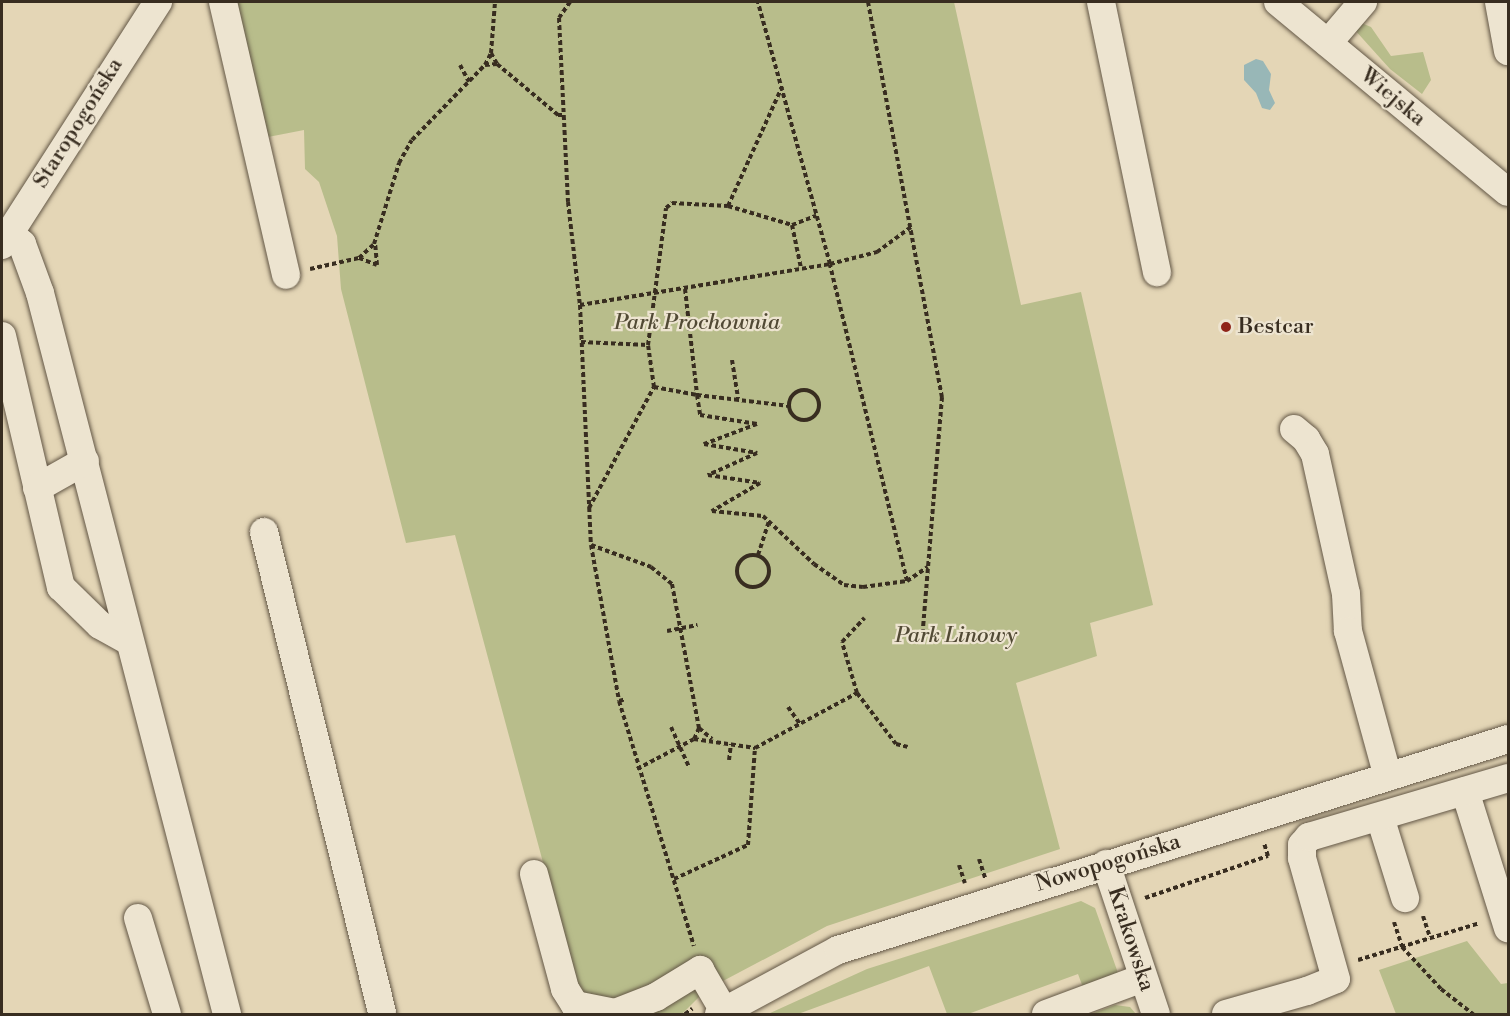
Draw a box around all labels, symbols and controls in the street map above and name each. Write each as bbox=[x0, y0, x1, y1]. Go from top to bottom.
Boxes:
street label: Staropogońska bbox=[27, 53, 129, 193]
street label: Wiejska bbox=[1355, 62, 1431, 132]
park label: Park Prochownia bbox=[614, 310, 780, 336]
place label: Bestcar bbox=[1238, 314, 1314, 340]
marker: Bestcar bbox=[1219, 320, 1233, 334]
park label: Park Linowy bbox=[895, 623, 1017, 649]
street label: Nowopogońska bbox=[1032, 828, 1184, 898]
street label: Krakowska bbox=[1102, 883, 1160, 995]

